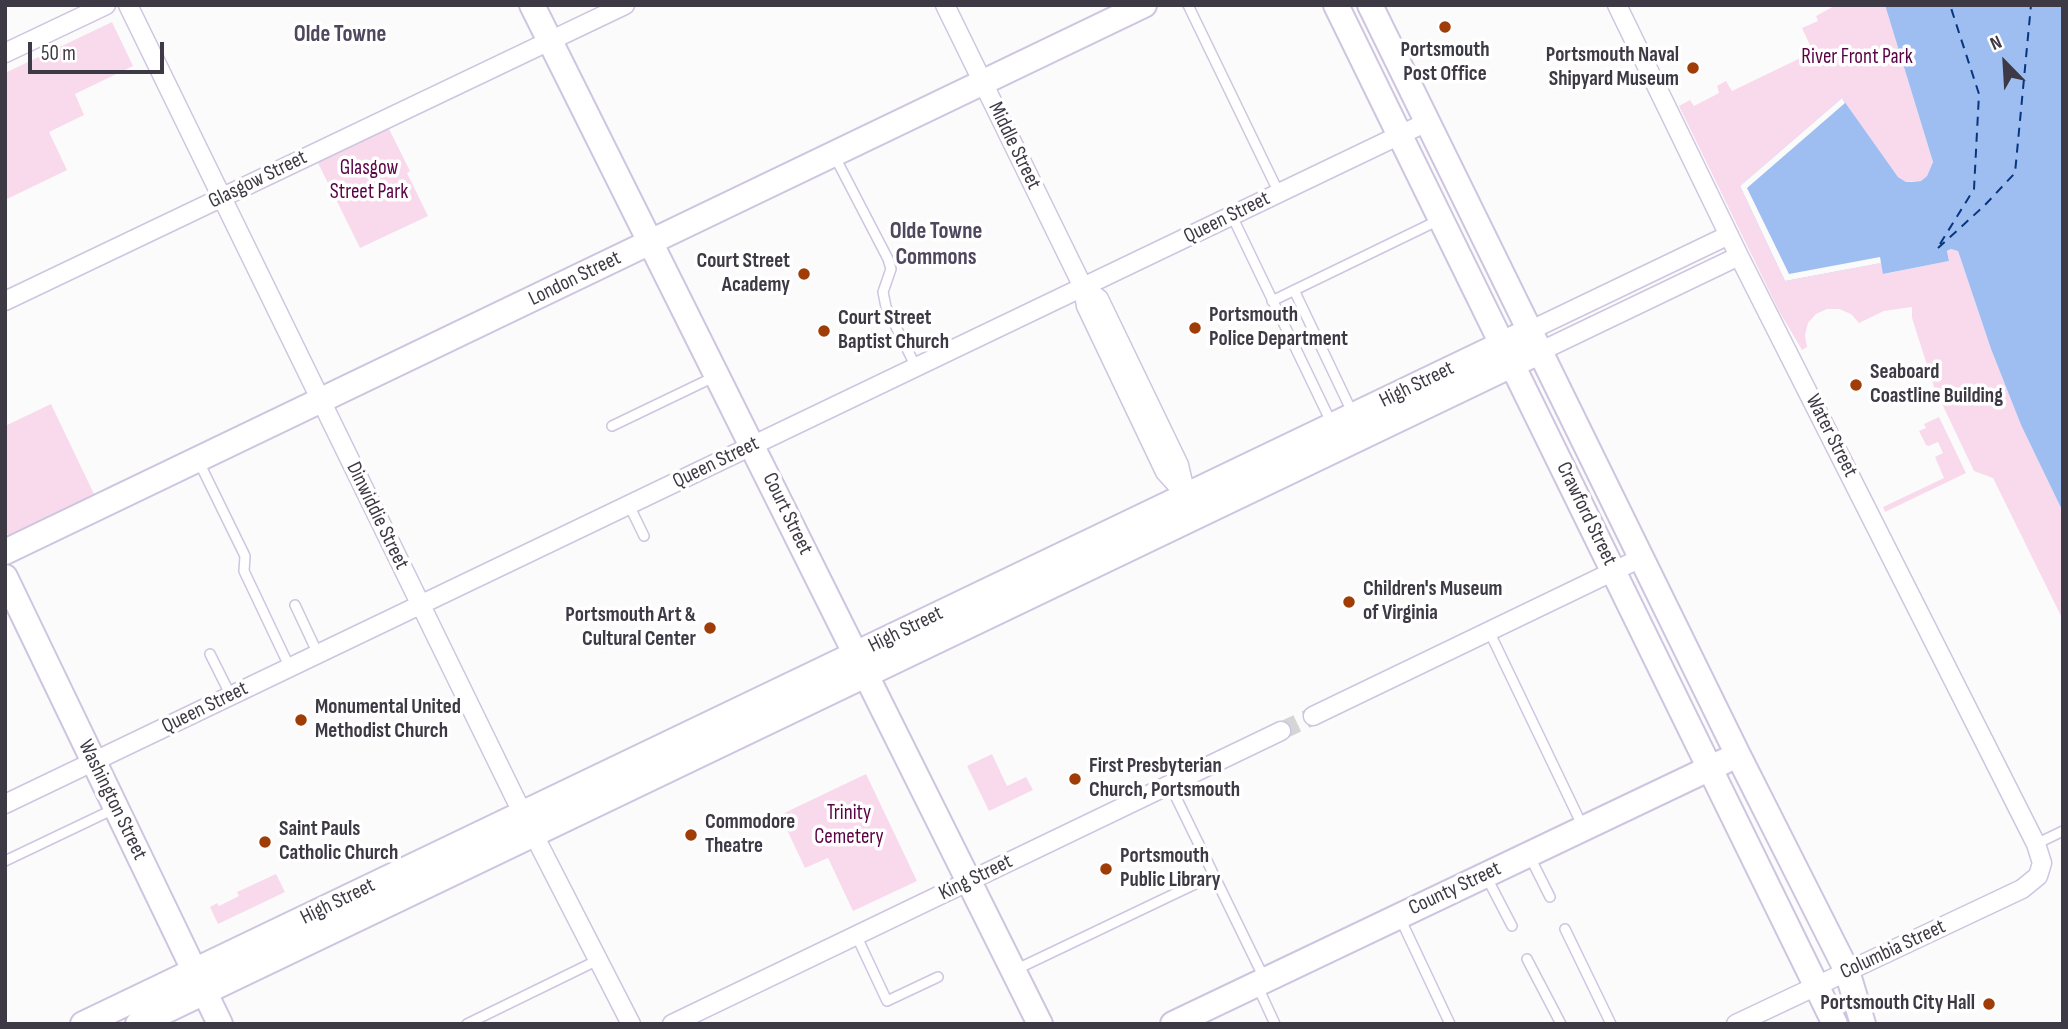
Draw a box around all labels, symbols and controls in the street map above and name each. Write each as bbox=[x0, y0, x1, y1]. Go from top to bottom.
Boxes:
marker: Portsmouth Post Office bbox=[1437, 19, 1453, 35]
district label: Olde Towne bbox=[294, 21, 386, 49]
scale bar bbox=[32, 28, 168, 72]
north arrow bbox=[1970, 28, 2040, 98]
text: N bbox=[1987, 31, 2006, 56]
place label: Portsmouth Post Office bbox=[1401, 38, 1489, 88]
text: 50 m bbox=[41, 41, 76, 66]
place label: Portsmouth Naval Shipyard Museum bbox=[1546, 43, 1679, 93]
park label: River Front Park bbox=[1801, 45, 1913, 71]
marker: Portsmouth Naval Shipyard Museum bbox=[1685, 60, 1701, 76]
street label: Middle Street bbox=[982, 98, 1046, 194]
street label: Glasgow Street bbox=[205, 145, 311, 215]
park label: Glasgow Street Park bbox=[330, 156, 408, 206]
street label: Queen Street bbox=[1180, 186, 1274, 250]
district label: Olde Towne Commons bbox=[890, 218, 982, 272]
street label: London Street bbox=[525, 246, 625, 312]
place label: Court Street Academy bbox=[697, 249, 790, 299]
marker: Court Street Academy bbox=[796, 266, 812, 282]
place label: Portsmouth Police Department bbox=[1209, 303, 1348, 353]
place label: Court Street Baptist Church bbox=[838, 306, 949, 356]
marker: Portsmouth Police Department bbox=[1187, 320, 1203, 336]
marker: Court Street Baptist Church bbox=[816, 323, 832, 339]
street label: High Street bbox=[1376, 356, 1458, 414]
place label: Seaboard Coastline Building bbox=[1870, 360, 2003, 410]
marker: Seaboard Coastline Building bbox=[1848, 377, 1864, 393]
street label: Water Street bbox=[1799, 390, 1863, 482]
street label: Queen Street bbox=[669, 431, 763, 495]
street label: Dinwiddie Street bbox=[340, 458, 414, 574]
street label: Crawford Street bbox=[1550, 458, 1622, 570]
street label: Court Street bbox=[756, 469, 818, 559]
place label: Children's Museum of Virginia bbox=[1363, 577, 1503, 627]
marker: Children's Museum of Virginia bbox=[1341, 594, 1357, 610]
street label: High Street bbox=[865, 601, 947, 659]
place label: Portsmouth Art & Cultural Center bbox=[565, 603, 696, 653]
marker: Portsmouth Art & Cultural Center bbox=[702, 620, 718, 636]
street label: Queen Street bbox=[158, 676, 252, 740]
place label: Monumental United Methodist Church bbox=[315, 695, 461, 745]
marker: Monumental United Methodist Church bbox=[293, 712, 309, 728]
street label: Washington Street bbox=[72, 736, 152, 864]
place label: First Presbyterian Church, Portsmouth bbox=[1089, 754, 1240, 804]
marker: First Presbyterian Church, Portsmouth bbox=[1067, 771, 1083, 787]
park label: Trinity Cemetery bbox=[814, 801, 884, 851]
place label: Commodore Theatre bbox=[705, 810, 795, 860]
place label: Saint Pauls Catholic Church bbox=[279, 817, 398, 867]
marker: Commodore Theatre bbox=[683, 827, 699, 843]
marker: Saint Pauls Catholic Church bbox=[257, 834, 273, 850]
place label: Portsmouth Public Library bbox=[1120, 844, 1221, 894]
street label: King Street bbox=[935, 849, 1017, 907]
street label: County Street bbox=[1405, 857, 1505, 921]
marker: Portsmouth Public Library bbox=[1098, 861, 1114, 877]
street label: High Street bbox=[297, 873, 379, 931]
street label: Columbia Street bbox=[1836, 915, 1950, 985]
place label: Portsmouth City Hall bbox=[1820, 991, 1975, 1017]
marker: Portsmouth City Hall bbox=[1981, 996, 1997, 1012]

